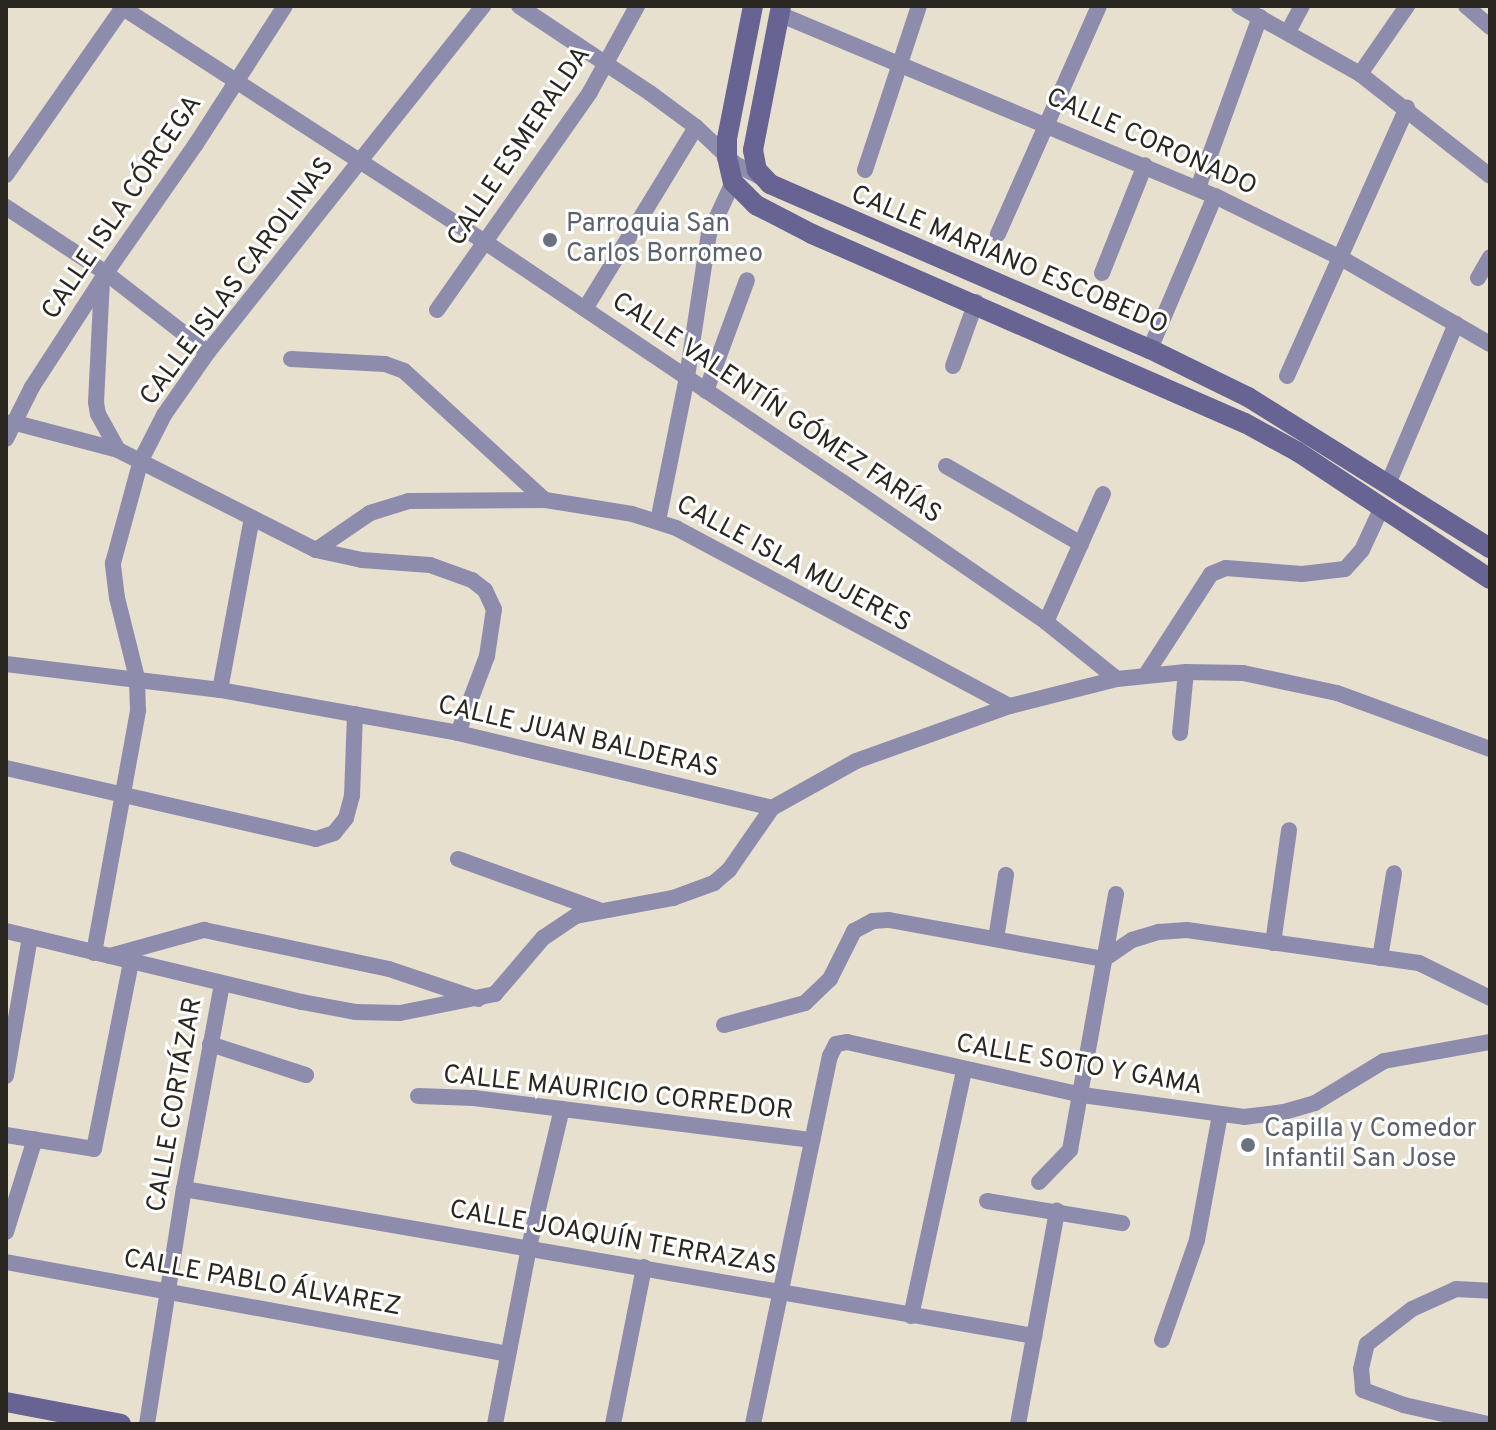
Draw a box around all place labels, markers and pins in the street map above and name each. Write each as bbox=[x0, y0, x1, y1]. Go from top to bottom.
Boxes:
place label: Parroquia San Carlos Borromeo bbox=[566, 209, 763, 270]
marker: Parroquia San Carlos Borromeo bbox=[541, 231, 559, 249]
place label: Capilla y Comedor Infantil San Jose bbox=[1264, 1114, 1477, 1176]
marker: Capilla y Comedor Infantil San Jose bbox=[1239, 1136, 1257, 1154]

